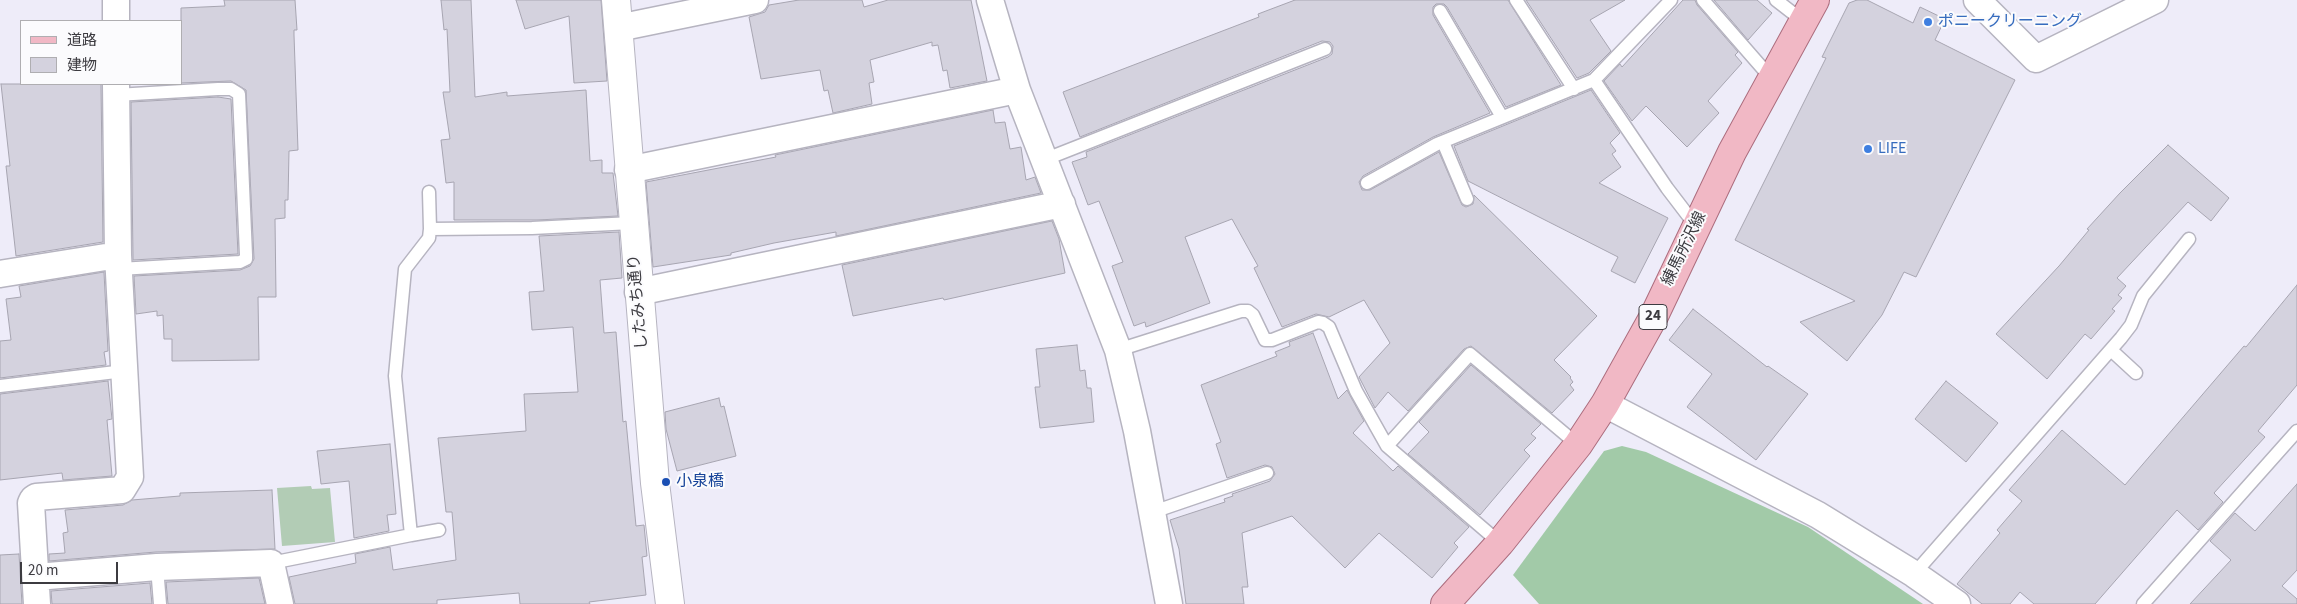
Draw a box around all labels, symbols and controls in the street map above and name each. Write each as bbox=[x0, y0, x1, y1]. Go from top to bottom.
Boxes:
place label: ポニークリーニング bbox=[1938, 12, 2082, 32]
marker: ポニークリーニング bbox=[1922, 16, 1934, 28]
legend bbox=[20, 20, 182, 85]
text: 道路 bbox=[67, 30, 97, 51]
text: 建物 bbox=[67, 55, 97, 76]
place label: LIFE bbox=[1878, 139, 1906, 159]
marker: LIFE bbox=[1862, 143, 1874, 155]
street label: 練馬所沢線 bbox=[1659, 209, 1711, 289]
street label: したみち通り bbox=[625, 253, 653, 351]
road number: 24 bbox=[1639, 304, 1667, 330]
place label: 小泉橋 bbox=[676, 472, 724, 492]
marker: 小泉橋 bbox=[660, 476, 672, 488]
scale bar bbox=[22, 552, 120, 584]
text: 20 m bbox=[28, 560, 58, 581]

